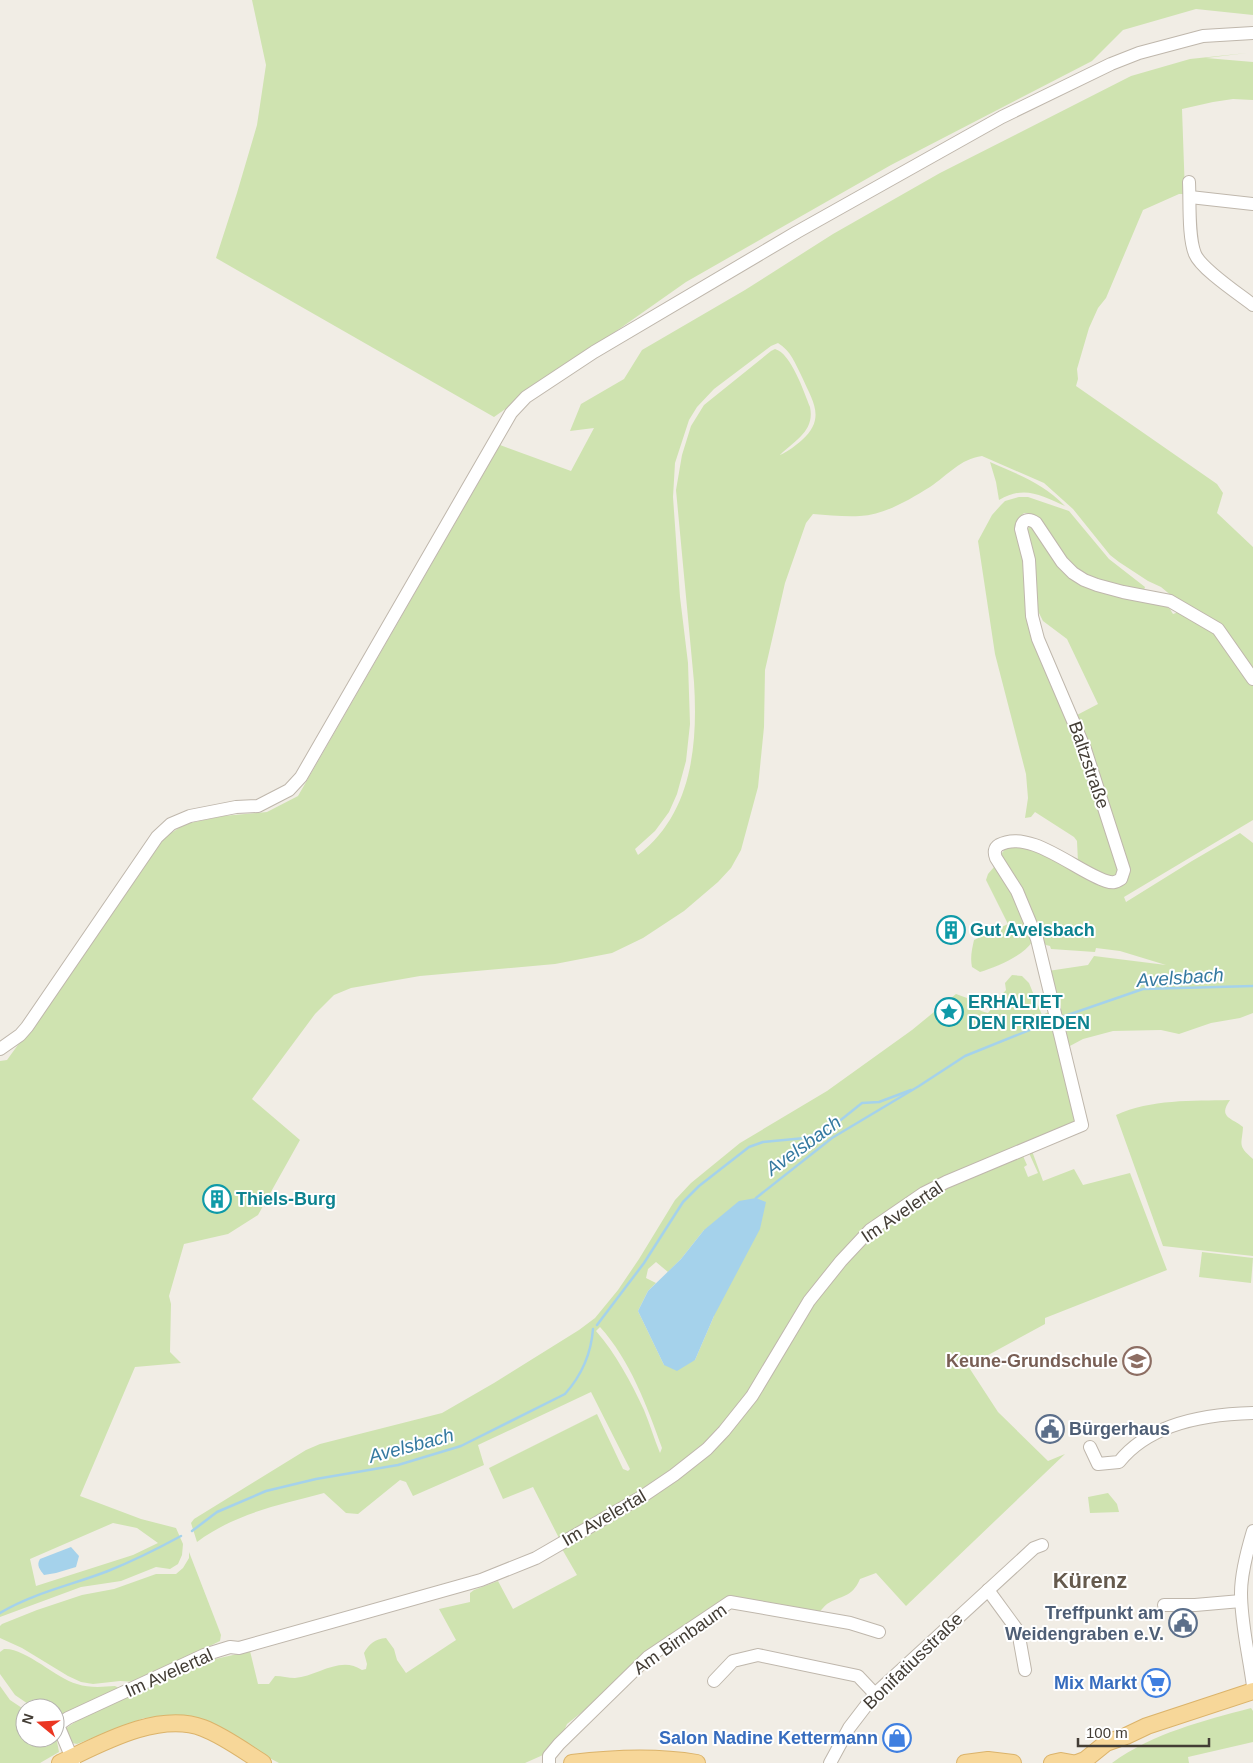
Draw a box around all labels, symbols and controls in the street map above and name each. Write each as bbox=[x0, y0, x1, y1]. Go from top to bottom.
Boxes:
street label: Baltzstraße bbox=[1065, 719, 1113, 811]
building icon: Gut Avelsbach bbox=[936, 915, 966, 945]
place label: Gut Avelsbach bbox=[970, 920, 1095, 940]
water label: Avelsbach bbox=[1135, 964, 1224, 991]
place label: ERHALTET DEN FRIEDEN bbox=[968, 992, 1090, 1033]
place icon: ERHALTET DEN FRIEDEN bbox=[934, 997, 964, 1027]
water label: Avelsbach bbox=[761, 1111, 845, 1180]
street label: Im Avelertal bbox=[858, 1178, 946, 1246]
building icon: Thiels-Burg bbox=[202, 1184, 232, 1214]
place label: Thiels-Burg bbox=[236, 1189, 336, 1209]
school or university icon: Keune-Grundschule bbox=[1122, 1346, 1152, 1376]
place label: Keune-Grundschule bbox=[946, 1351, 1118, 1371]
public building icon: Bürgerhaus bbox=[1035, 1414, 1065, 1444]
place label: Bürgerhaus bbox=[1069, 1419, 1170, 1439]
water label: Avelsbach bbox=[365, 1424, 456, 1467]
street label: Im Avelertal bbox=[558, 1486, 650, 1550]
district label: Kürenz bbox=[1053, 1568, 1127, 1593]
street label: Am Birnbaum bbox=[630, 1600, 730, 1678]
place label: Treffpunkt am Weidengraben e.V. bbox=[1005, 1603, 1164, 1644]
public building icon: Treffpunkt am Weidengraben e.V. bbox=[1168, 1608, 1198, 1638]
street label: Bonifatiusstraße bbox=[859, 1609, 967, 1713]
street label: Im Avelertal bbox=[122, 1645, 216, 1701]
supermarket icon: Mix Markt bbox=[1141, 1668, 1171, 1698]
place label: Mix Markt bbox=[1054, 1673, 1137, 1693]
north arrow bbox=[15, 1698, 65, 1748]
text: N bbox=[18, 1712, 37, 1726]
scale bar bbox=[1078, 1716, 1209, 1748]
shop icon: Salon Nadine Kettermann bbox=[882, 1723, 912, 1753]
text: 100 m bbox=[1086, 1724, 1128, 1741]
place label: Salon Nadine Kettermann bbox=[659, 1728, 878, 1748]

